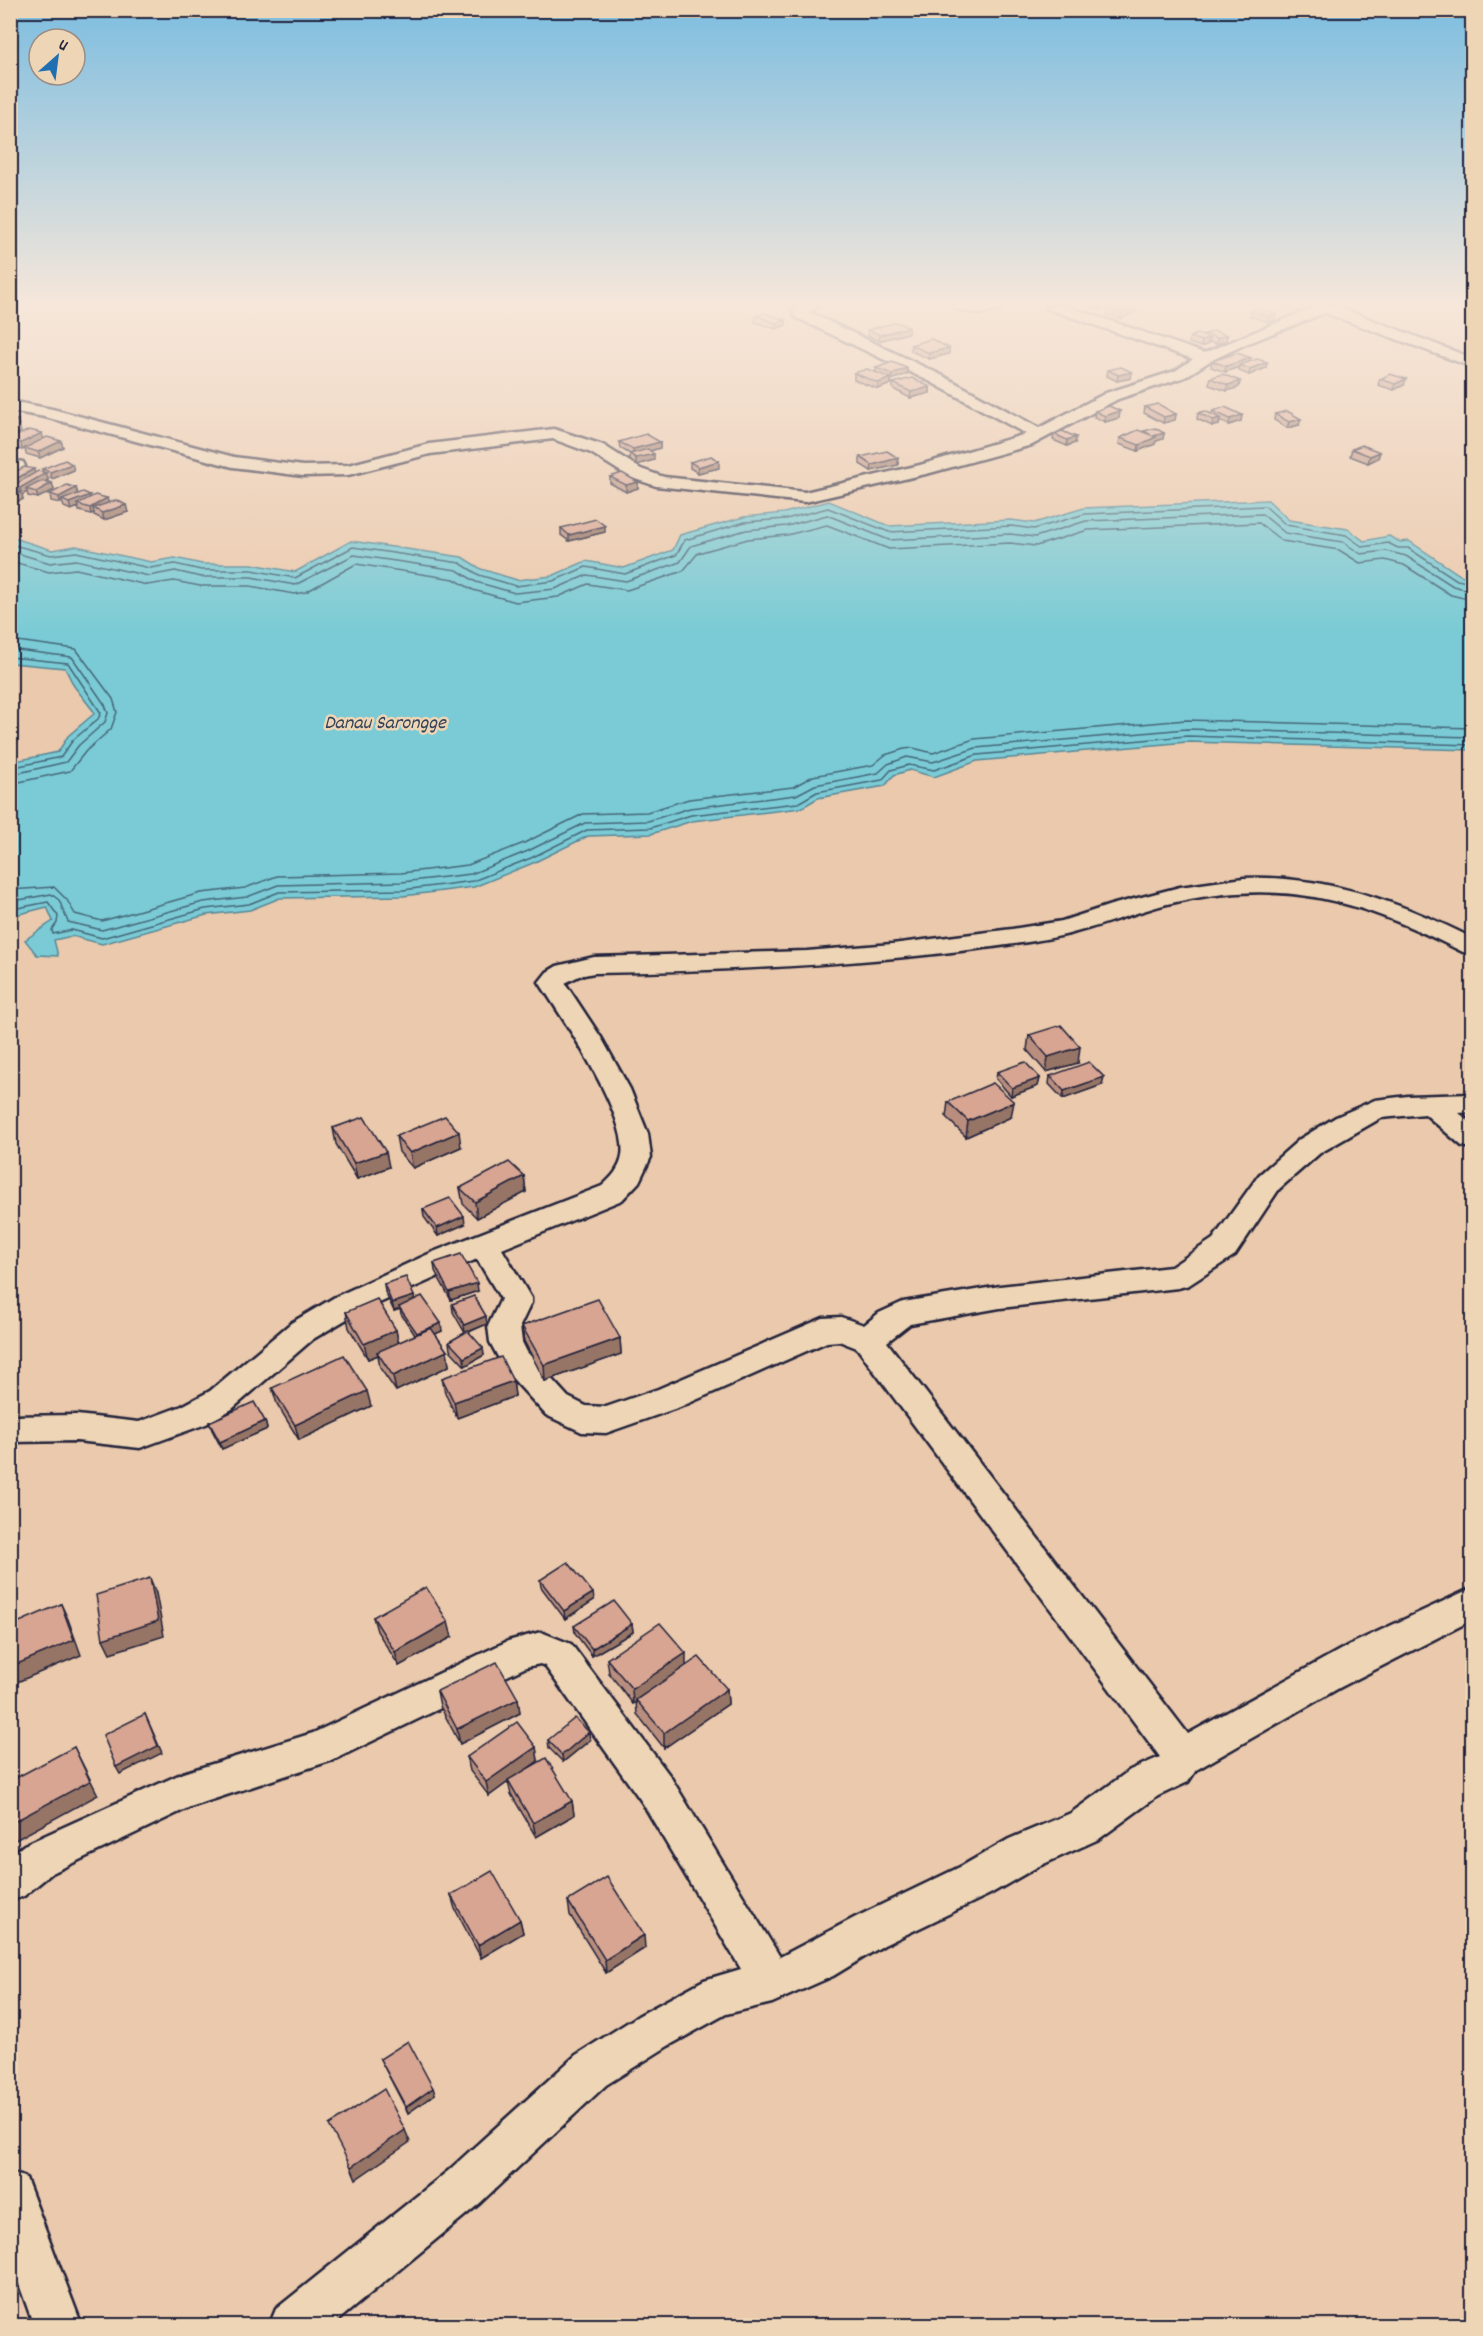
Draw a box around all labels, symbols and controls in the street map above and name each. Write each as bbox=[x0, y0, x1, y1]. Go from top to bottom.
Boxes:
north arrow bbox=[27, 27, 87, 87]
text: U bbox=[54, 34, 72, 58]
water label: Danau Sarongge bbox=[324, 710, 447, 738]

